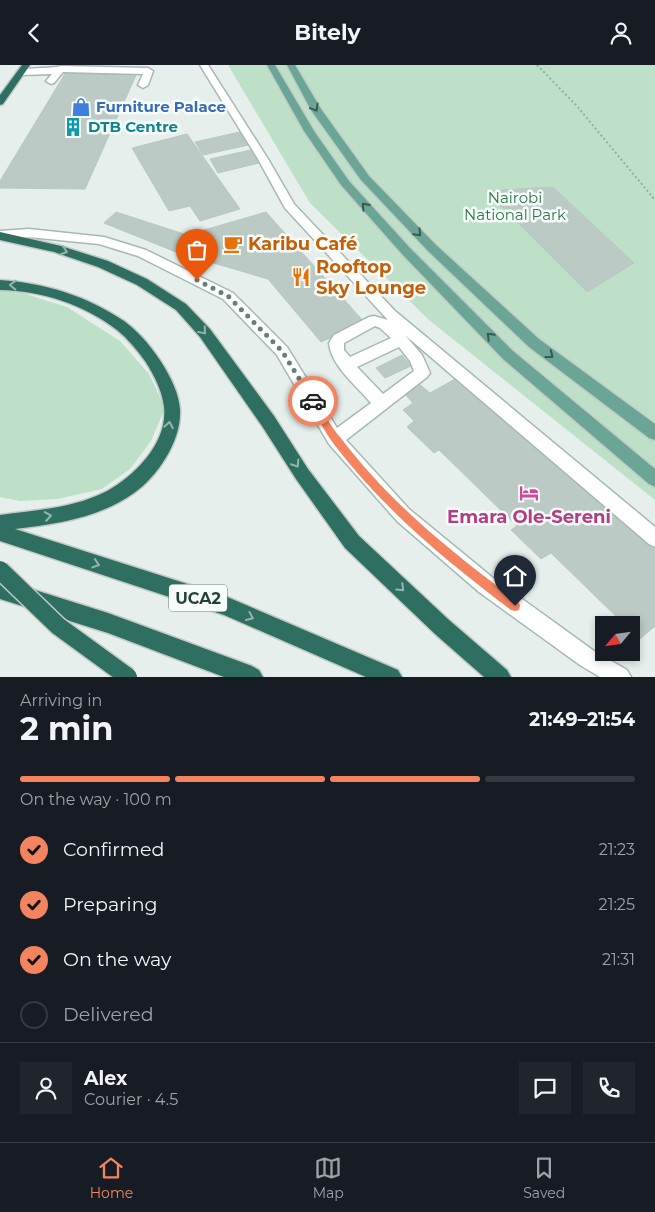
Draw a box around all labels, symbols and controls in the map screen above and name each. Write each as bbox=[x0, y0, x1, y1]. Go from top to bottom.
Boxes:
icon: back bbox=[20, 19, 48, 47]
text: Bitely bbox=[294, 19, 361, 46]
icon: person bbox=[607, 19, 635, 47]
shop icon: Furniture Palace bbox=[70, 96, 92, 118]
place label: Furniture Palace bbox=[96, 97, 226, 116]
one-way arrow bbox=[309, 102, 319, 111]
building icon: DTB Centre bbox=[62, 116, 84, 138]
place label: DTB Centre bbox=[88, 117, 178, 136]
park label: Nairobi National Park bbox=[464, 188, 566, 224]
one-way arrow bbox=[362, 203, 371, 212]
one-way arrow bbox=[412, 227, 421, 236]
pin bbox=[176, 229, 218, 280]
cafe icon: Karibu Café bbox=[222, 233, 244, 255]
place label: Karibu Café bbox=[248, 233, 357, 255]
icon: bag bbox=[183, 236, 211, 264]
one-way arrow bbox=[60, 245, 68, 255]
place label: Rooftop Sky Lounge bbox=[316, 256, 426, 299]
restaurant icon: Rooftop Sky Lounge bbox=[290, 266, 312, 288]
one-way arrow bbox=[9, 280, 16, 290]
one-way arrow bbox=[197, 326, 206, 335]
one-way arrow bbox=[487, 333, 496, 342]
one-way arrow bbox=[544, 349, 554, 358]
courier bbox=[288, 376, 338, 426]
icon: car bbox=[299, 387, 327, 415]
one-way arrow bbox=[164, 420, 174, 429]
one-way arrow bbox=[290, 459, 299, 468]
hotel icon: Emara Ole-Sereni bbox=[518, 482, 540, 504]
place label: Emara Ole-Sereni bbox=[447, 506, 611, 528]
one-way arrow bbox=[44, 512, 53, 522]
pin bbox=[494, 555, 536, 606]
one-way arrow bbox=[92, 559, 100, 569]
icon: home bbox=[501, 562, 529, 590]
one-way arrow bbox=[395, 582, 404, 591]
road number: UCA2 bbox=[169, 585, 227, 611]
one-way arrow bbox=[245, 610, 254, 621]
north arrow bbox=[595, 616, 640, 661]
map controls bbox=[595, 616, 640, 661]
text: Arriving in bbox=[20, 691, 102, 710]
text: 21:49–21:54 bbox=[529, 708, 635, 731]
text: 2 min bbox=[20, 709, 113, 748]
text: On the way · 100 m bbox=[20, 790, 172, 809]
icon: check bbox=[20, 836, 48, 864]
text: Confirmed bbox=[63, 838, 164, 861]
text: 21:23 bbox=[599, 840, 635, 859]
icon: check bbox=[20, 891, 48, 919]
text: Preparing bbox=[63, 893, 158, 916]
text: 21:25 bbox=[599, 895, 635, 914]
icon: check bbox=[20, 946, 48, 974]
text: On the way bbox=[63, 948, 171, 971]
text: 21:31 bbox=[602, 950, 635, 969]
text: Delivered bbox=[63, 1003, 154, 1026]
button: person bbox=[20, 1062, 72, 1114]
button: chat bbox=[519, 1062, 571, 1114]
button: phone bbox=[583, 1062, 635, 1114]
text: Alex bbox=[84, 1067, 127, 1090]
text: Courier · 4.5 bbox=[84, 1090, 178, 1109]
tab: Home bbox=[90, 1154, 133, 1202]
tab: Map bbox=[313, 1154, 344, 1202]
tab: Saved bbox=[523, 1154, 565, 1202]

